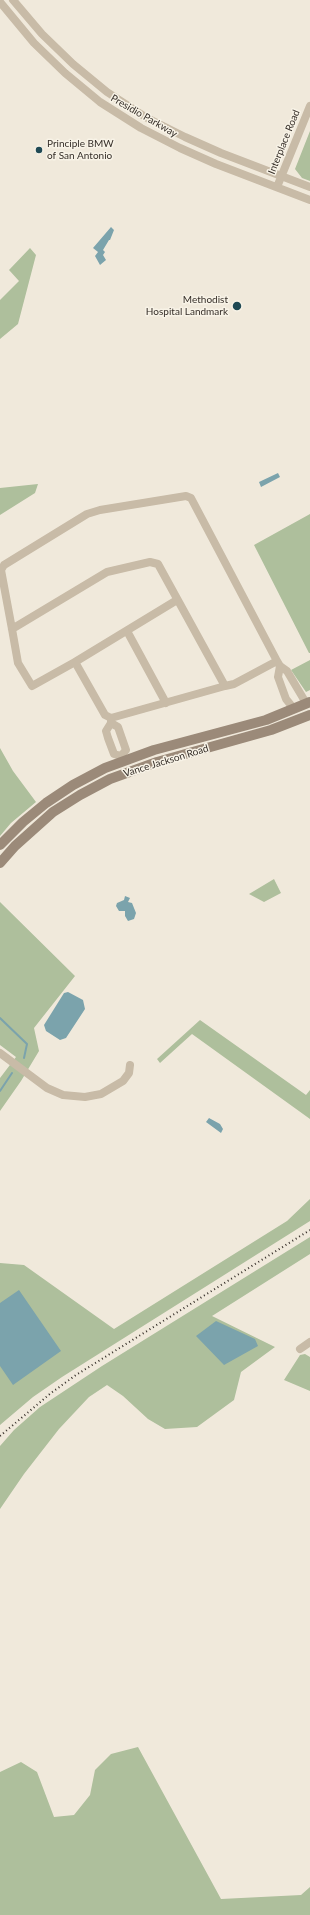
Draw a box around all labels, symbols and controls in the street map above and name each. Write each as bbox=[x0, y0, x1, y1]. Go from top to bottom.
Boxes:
street label: Presidio Parkway bbox=[109, 92, 179, 140]
street label: Interplace Road bbox=[266, 108, 302, 176]
place label: Principle BMW of San Antonio bbox=[47, 138, 114, 162]
marker: Principle BMW of San Antonio bbox=[34, 145, 44, 155]
place label: Methodist Hospital Landmark bbox=[146, 294, 228, 318]
marker: Methodist Hospital Landmark bbox=[231, 300, 243, 312]
street label: Vance Jackson Road bbox=[122, 742, 210, 780]

